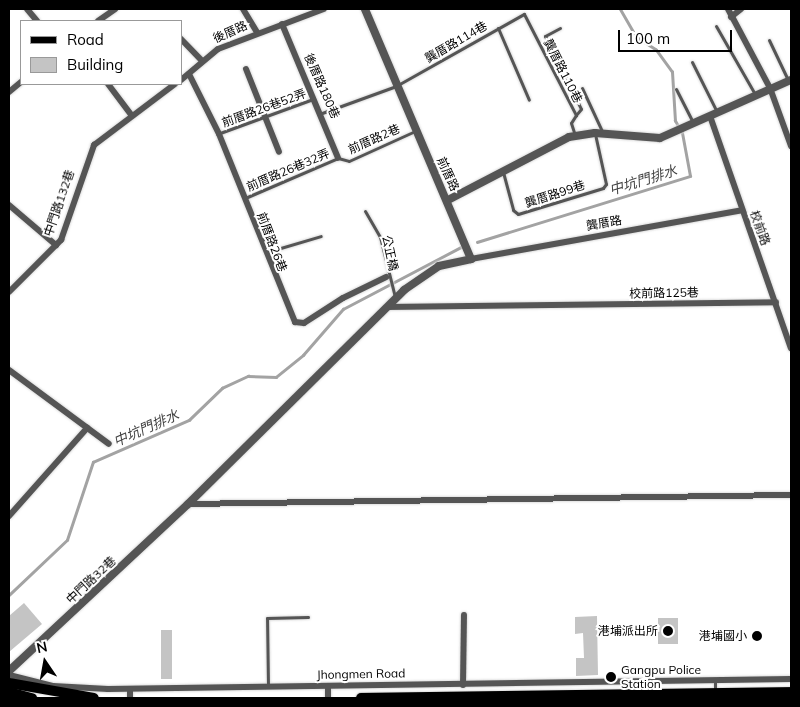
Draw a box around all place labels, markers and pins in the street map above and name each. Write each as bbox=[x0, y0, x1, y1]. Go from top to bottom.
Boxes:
place label: 港埔派出所 bbox=[598, 624, 658, 638]
marker: 港埔派出所 bbox=[662, 625, 674, 637]
place label: 港埔國小 bbox=[699, 629, 747, 643]
marker: 港埔國小 bbox=[751, 630, 763, 642]
place label: Gangpu Police Station bbox=[621, 663, 701, 691]
marker: Gangpu Police Station bbox=[605, 671, 617, 683]

